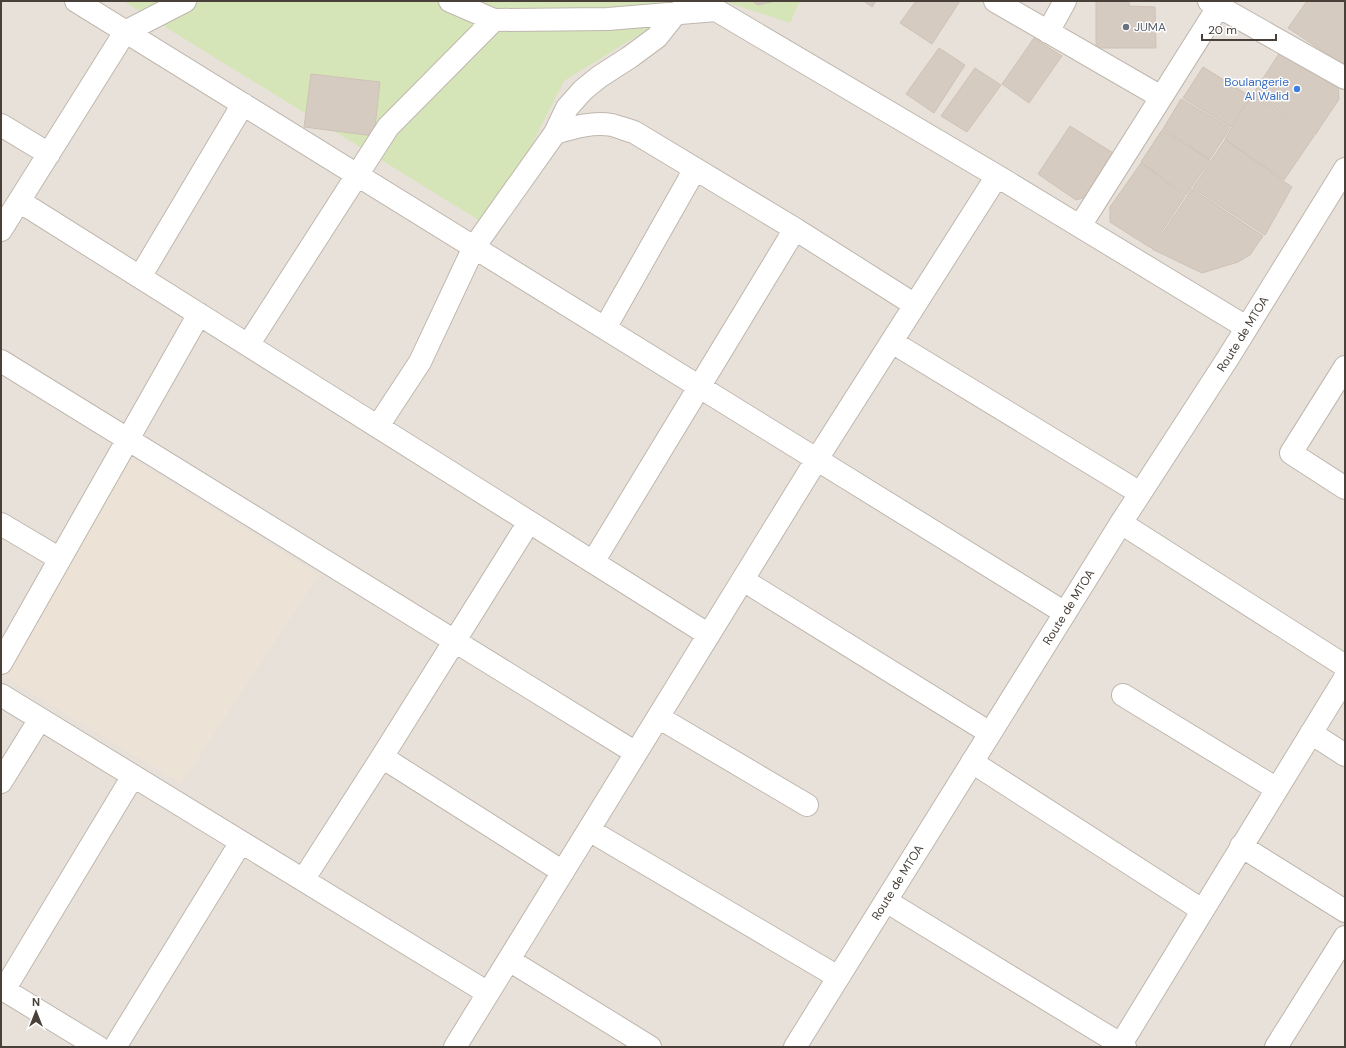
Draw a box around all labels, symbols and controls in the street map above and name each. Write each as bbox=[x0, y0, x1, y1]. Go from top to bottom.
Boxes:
scale bar bbox=[1202, 16, 1276, 42]
place label: JUMA bbox=[1134, 19, 1166, 35]
marker: JUMA bbox=[1121, 22, 1131, 32]
text: 20 m bbox=[1208, 22, 1237, 38]
place label: Boulangerie Al Walid bbox=[1224, 74, 1289, 104]
marker: Boulangerie Al Walid bbox=[1292, 84, 1302, 94]
street label: Route de MTOA bbox=[1213, 293, 1272, 375]
street label: Route de MTOA bbox=[1039, 566, 1098, 648]
street label: Route de MTOA bbox=[868, 842, 927, 923]
north arrow bbox=[16, 992, 56, 1032]
text: N bbox=[32, 995, 40, 1009]

